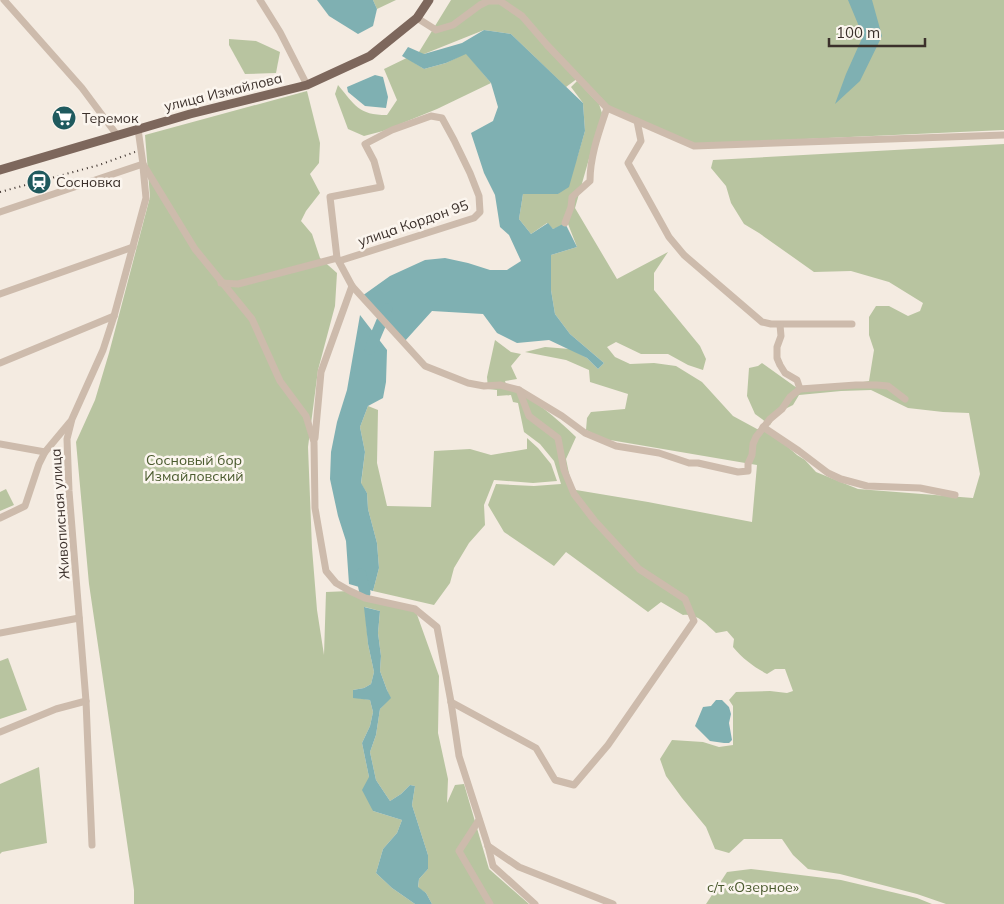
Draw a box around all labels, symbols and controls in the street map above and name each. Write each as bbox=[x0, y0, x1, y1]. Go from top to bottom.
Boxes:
scale bar bbox=[829, 15, 925, 47]
text: 100 m bbox=[836, 23, 880, 42]
street label: улица Измайлова bbox=[162, 69, 284, 115]
supermarket icon: Теремок bbox=[51, 105, 77, 131]
place label: Теремок bbox=[82, 109, 139, 127]
station icon: Сосновка bbox=[26, 169, 52, 195]
place label: Сосновка bbox=[56, 173, 121, 191]
street label: улица Кордон 95 bbox=[355, 196, 471, 250]
street label: Живописная улица bbox=[46, 448, 74, 580]
park label: Сосновый бор Измайловский bbox=[144, 451, 244, 485]
park label: с/т «Озерное» bbox=[707, 878, 799, 896]

